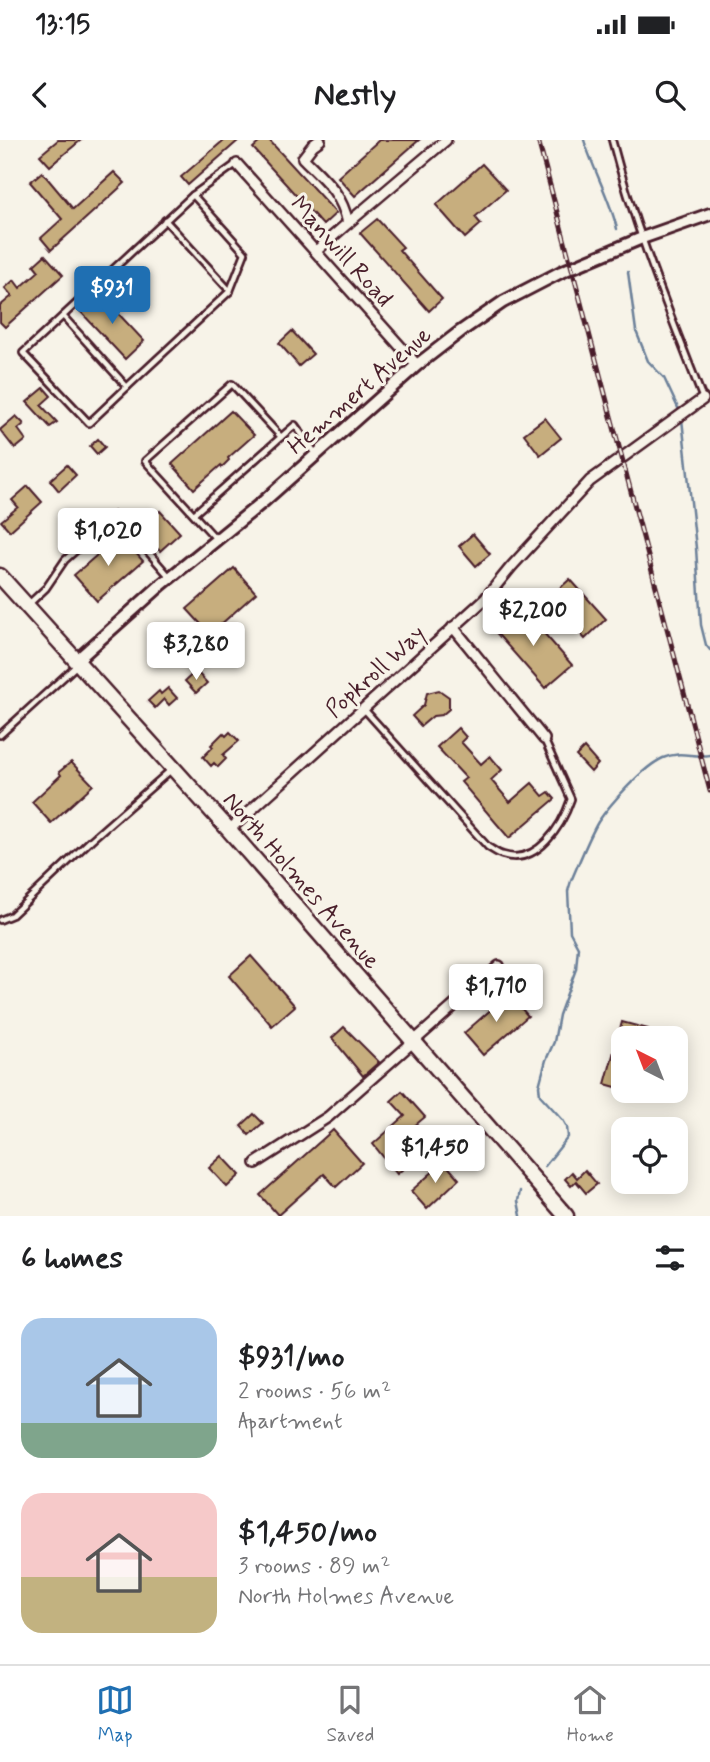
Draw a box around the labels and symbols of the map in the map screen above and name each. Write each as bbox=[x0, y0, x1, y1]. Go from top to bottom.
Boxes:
street label: Manwill Road bbox=[283, 190, 399, 314]
pin: $931 bbox=[71, 267, 153, 326]
street label: Hemmert Avenue bbox=[281, 320, 438, 462]
pin: $1,020 bbox=[51, 508, 165, 568]
pin: $2,200 bbox=[476, 588, 590, 648]
street label: Popkroll Way bbox=[319, 619, 433, 725]
pin: $3,280 bbox=[139, 622, 253, 682]
street label: North Holmes Avenue bbox=[215, 786, 387, 976]
pin: $1,710 bbox=[439, 964, 553, 1024]
north arrow bbox=[611, 1026, 688, 1102]
pin: $1,450 bbox=[378, 1126, 492, 1185]

